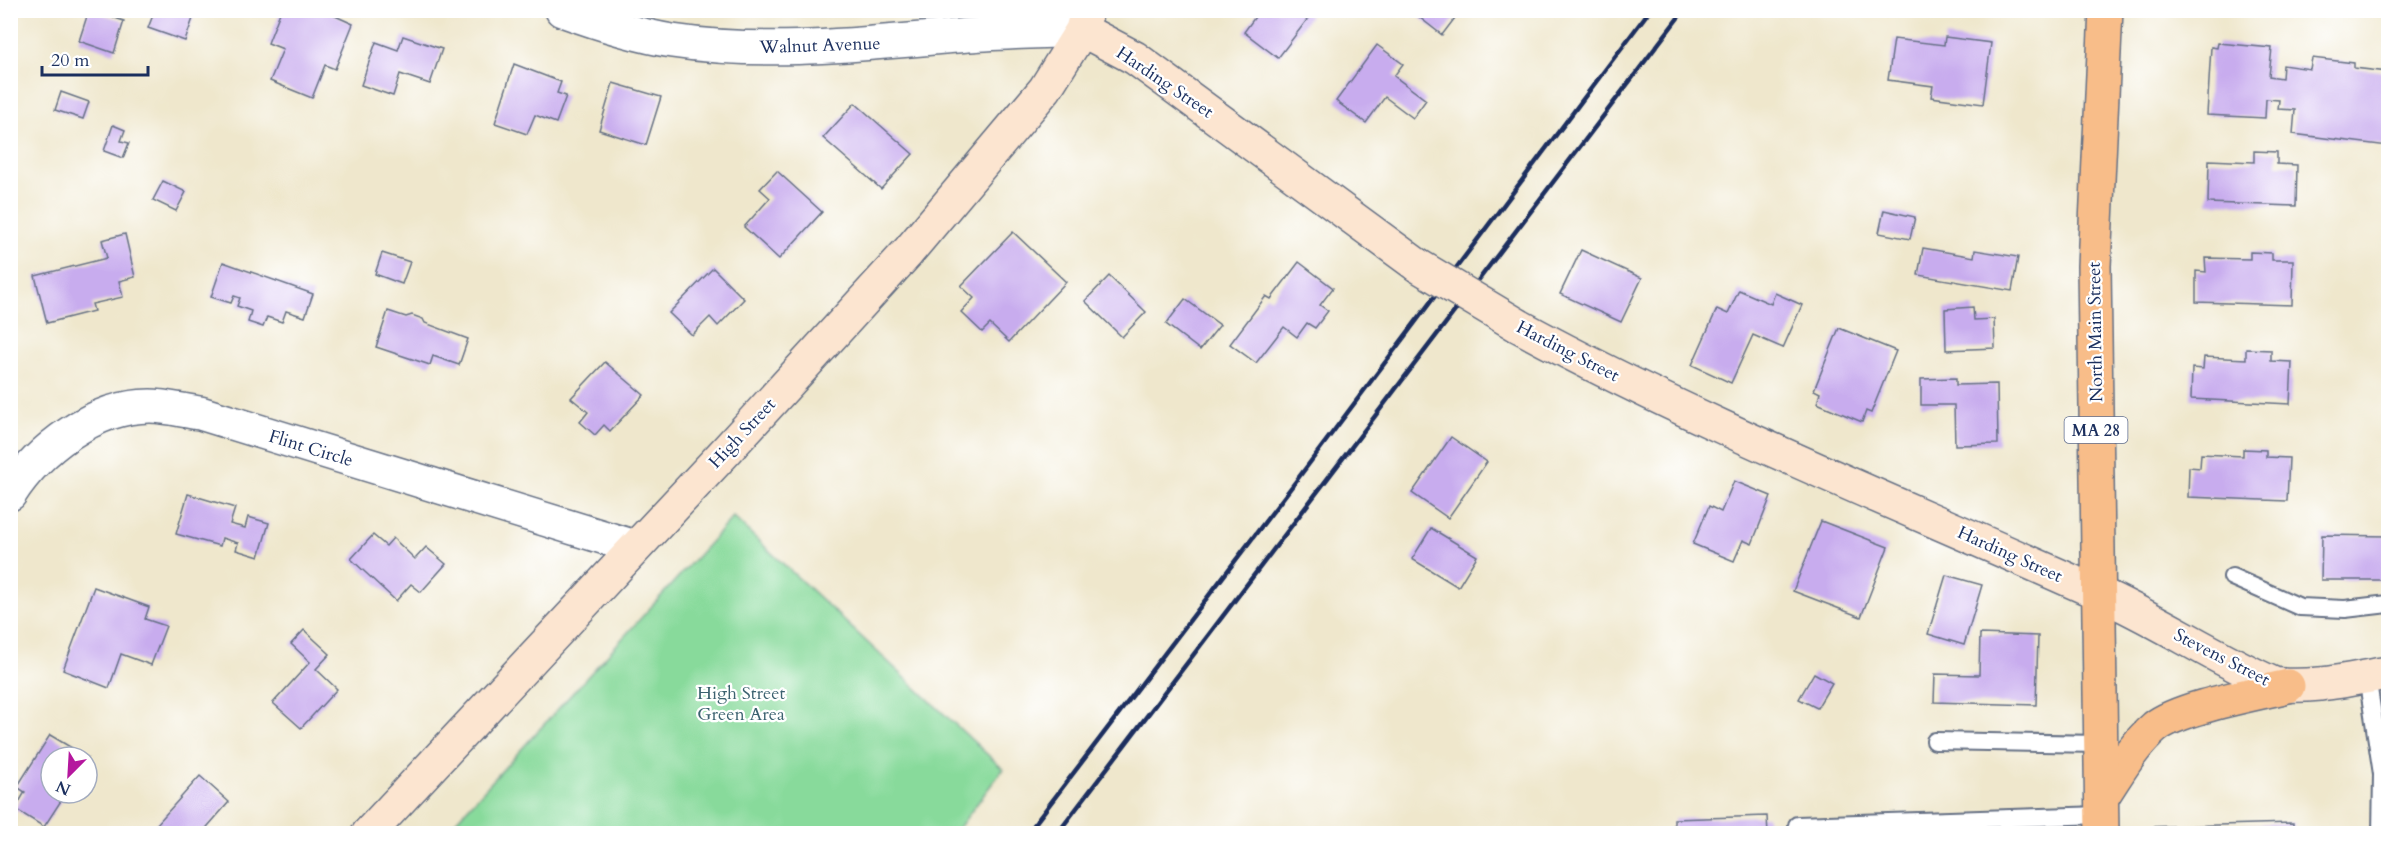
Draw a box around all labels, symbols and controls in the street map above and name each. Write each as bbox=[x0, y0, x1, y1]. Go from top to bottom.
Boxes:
street label: Walnut Avenue bbox=[758, 31, 881, 60]
scale bar bbox=[42, 39, 148, 77]
street label: Harding Street bbox=[1111, 41, 1219, 124]
text: 20 m bbox=[51, 48, 90, 73]
street label: North Main Street bbox=[2082, 261, 2109, 402]
street label: Harding Street bbox=[1512, 315, 1624, 388]
street label: High Street bbox=[703, 392, 782, 474]
road number: MA 28 bbox=[2064, 417, 2128, 443]
street label: Flint Circle bbox=[266, 424, 356, 473]
street label: Harding Street bbox=[1953, 520, 2067, 589]
street label: Stevens Street bbox=[2170, 623, 2274, 692]
park label: High Street Green Area bbox=[697, 681, 785, 727]
north arrow bbox=[39, 745, 99, 805]
text: N bbox=[52, 775, 74, 801]

